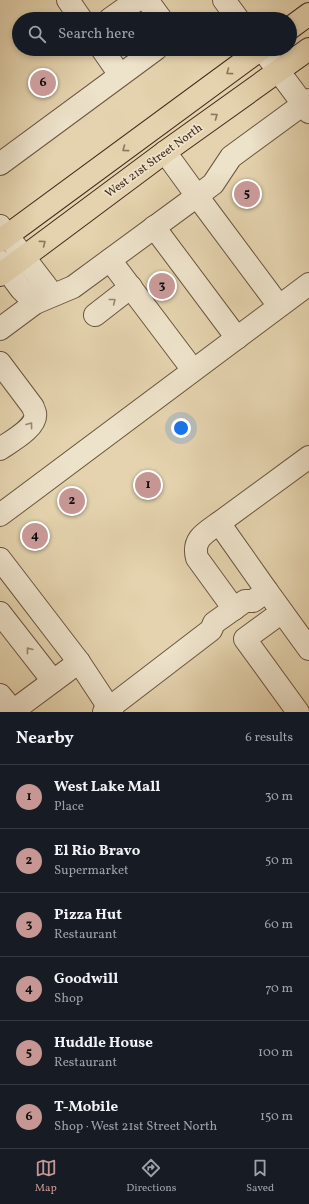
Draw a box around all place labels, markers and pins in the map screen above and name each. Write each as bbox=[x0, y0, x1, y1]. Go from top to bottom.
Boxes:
pin: 6 bbox=[30, 68, 56, 98]
pin: 5 bbox=[234, 179, 260, 209]
pin: 3 bbox=[149, 271, 175, 301]
pin: 1 bbox=[135, 470, 161, 500]
pin: 2 bbox=[59, 486, 85, 516]
pin: 4 bbox=[22, 521, 48, 551]

